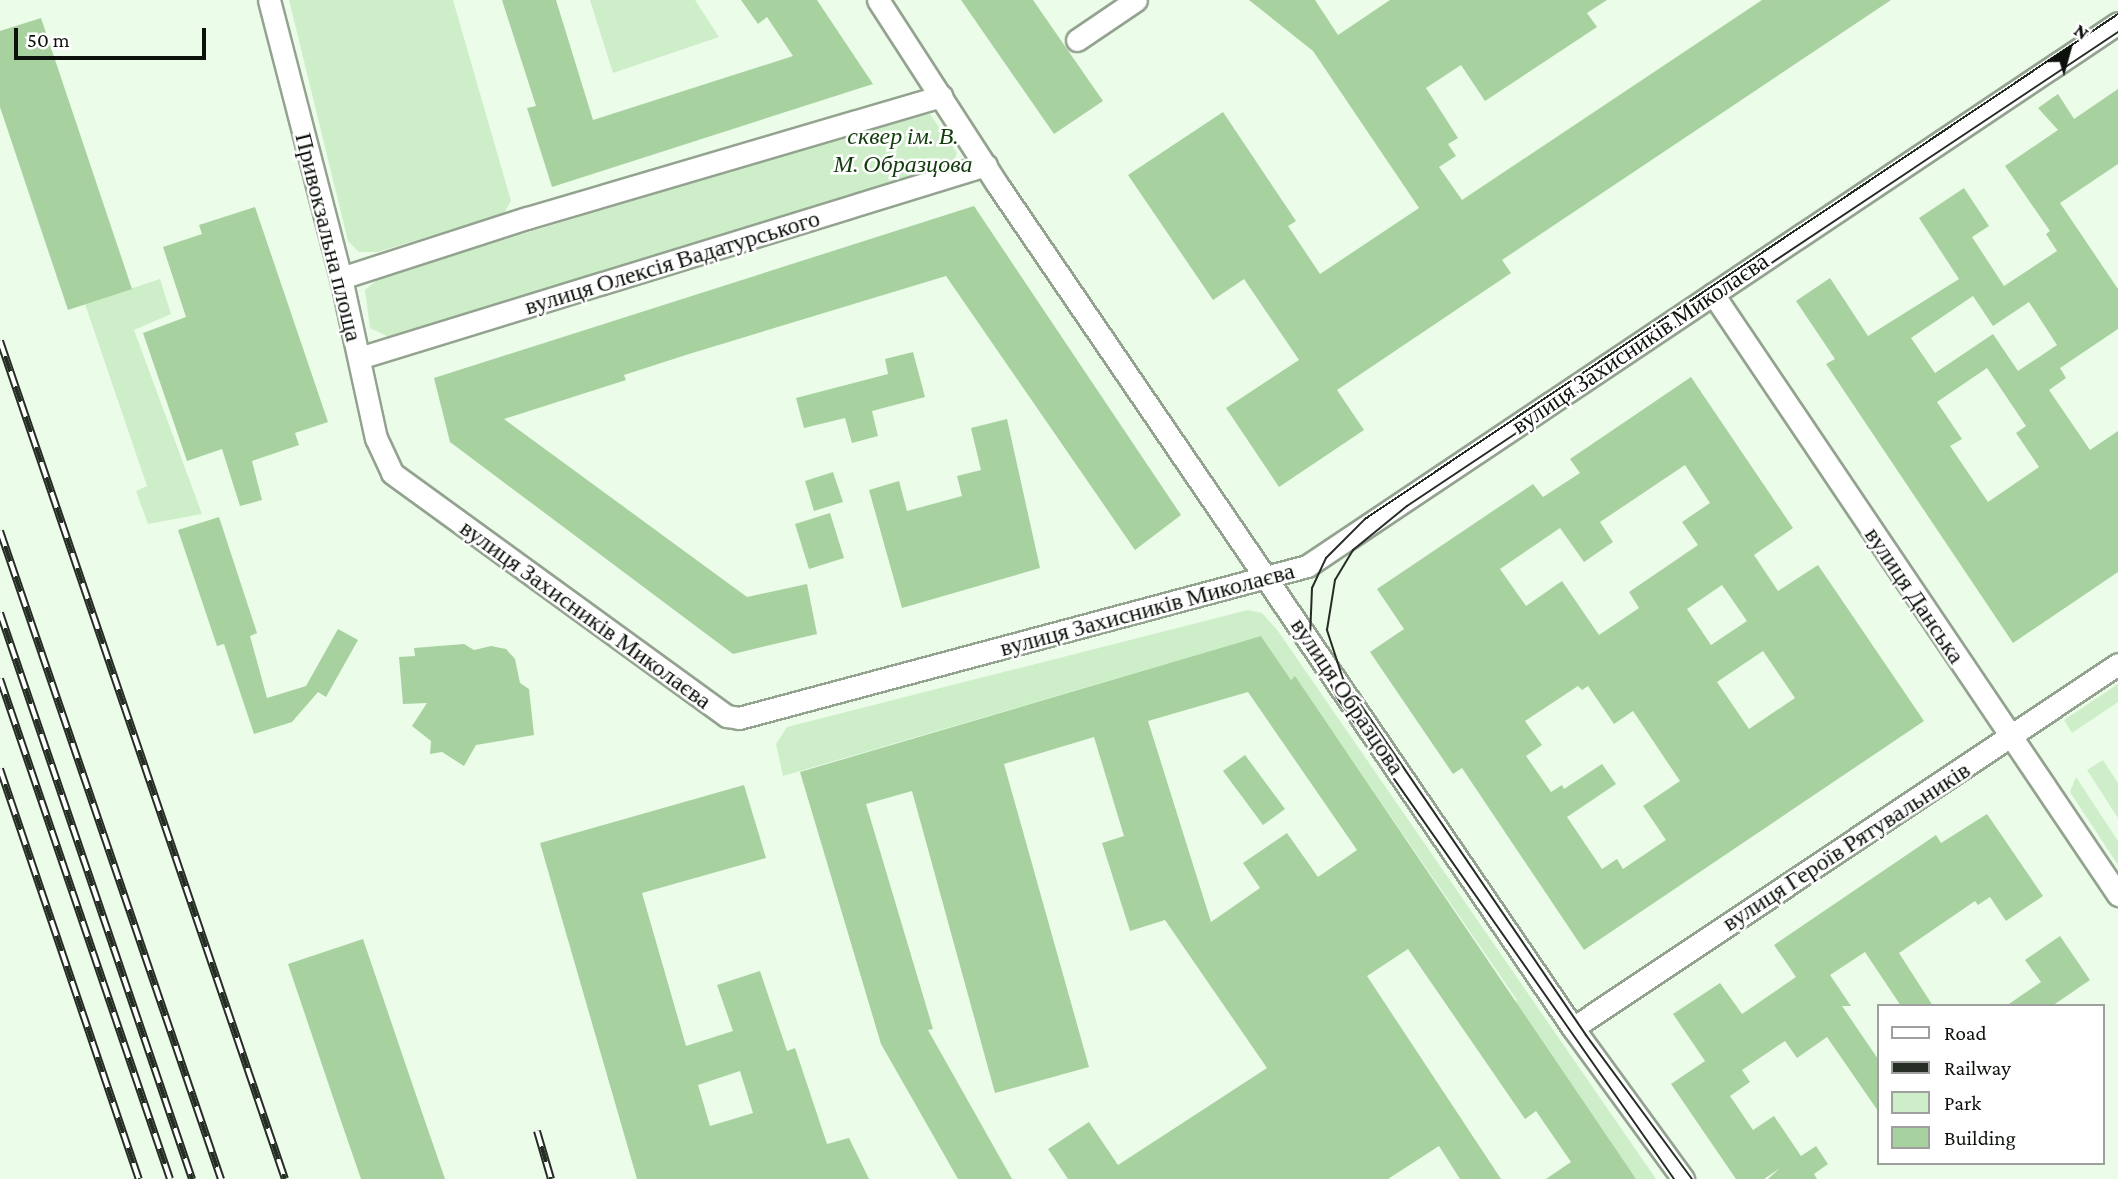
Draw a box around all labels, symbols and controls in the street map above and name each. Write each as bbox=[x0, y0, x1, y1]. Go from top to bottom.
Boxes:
scale bar bbox=[18, 14, 210, 58]
north arrow bbox=[2034, 14, 2104, 84]
text: N bbox=[2070, 19, 2093, 44]
text: 50 m bbox=[27, 28, 70, 52]
park label: сквер ім. В. М. Образцова bbox=[833, 122, 973, 178]
street label: Привокзальна площа bbox=[289, 130, 369, 344]
street label: вулиця Олексія Вадатурського bbox=[521, 203, 823, 321]
street label: вулиця Захисників Миколаєва bbox=[1506, 246, 1774, 440]
street label: вулиця Захисників Миколаєва bbox=[455, 513, 717, 715]
street label: вулиця Данська bbox=[1859, 521, 1971, 669]
street label: вулиця Захисників Миколаєва bbox=[997, 556, 1297, 662]
street label: вулиця Образцова bbox=[1285, 612, 1411, 780]
street label: вулиця Героїв Рятувальників bbox=[1717, 755, 1975, 937]
legend bbox=[1876, 1004, 2104, 1165]
text: Road bbox=[1944, 1021, 1987, 1045]
text: Railway bbox=[1944, 1056, 2011, 1080]
text: Park bbox=[1944, 1091, 1981, 1115]
text: Building bbox=[1944, 1126, 2016, 1150]

